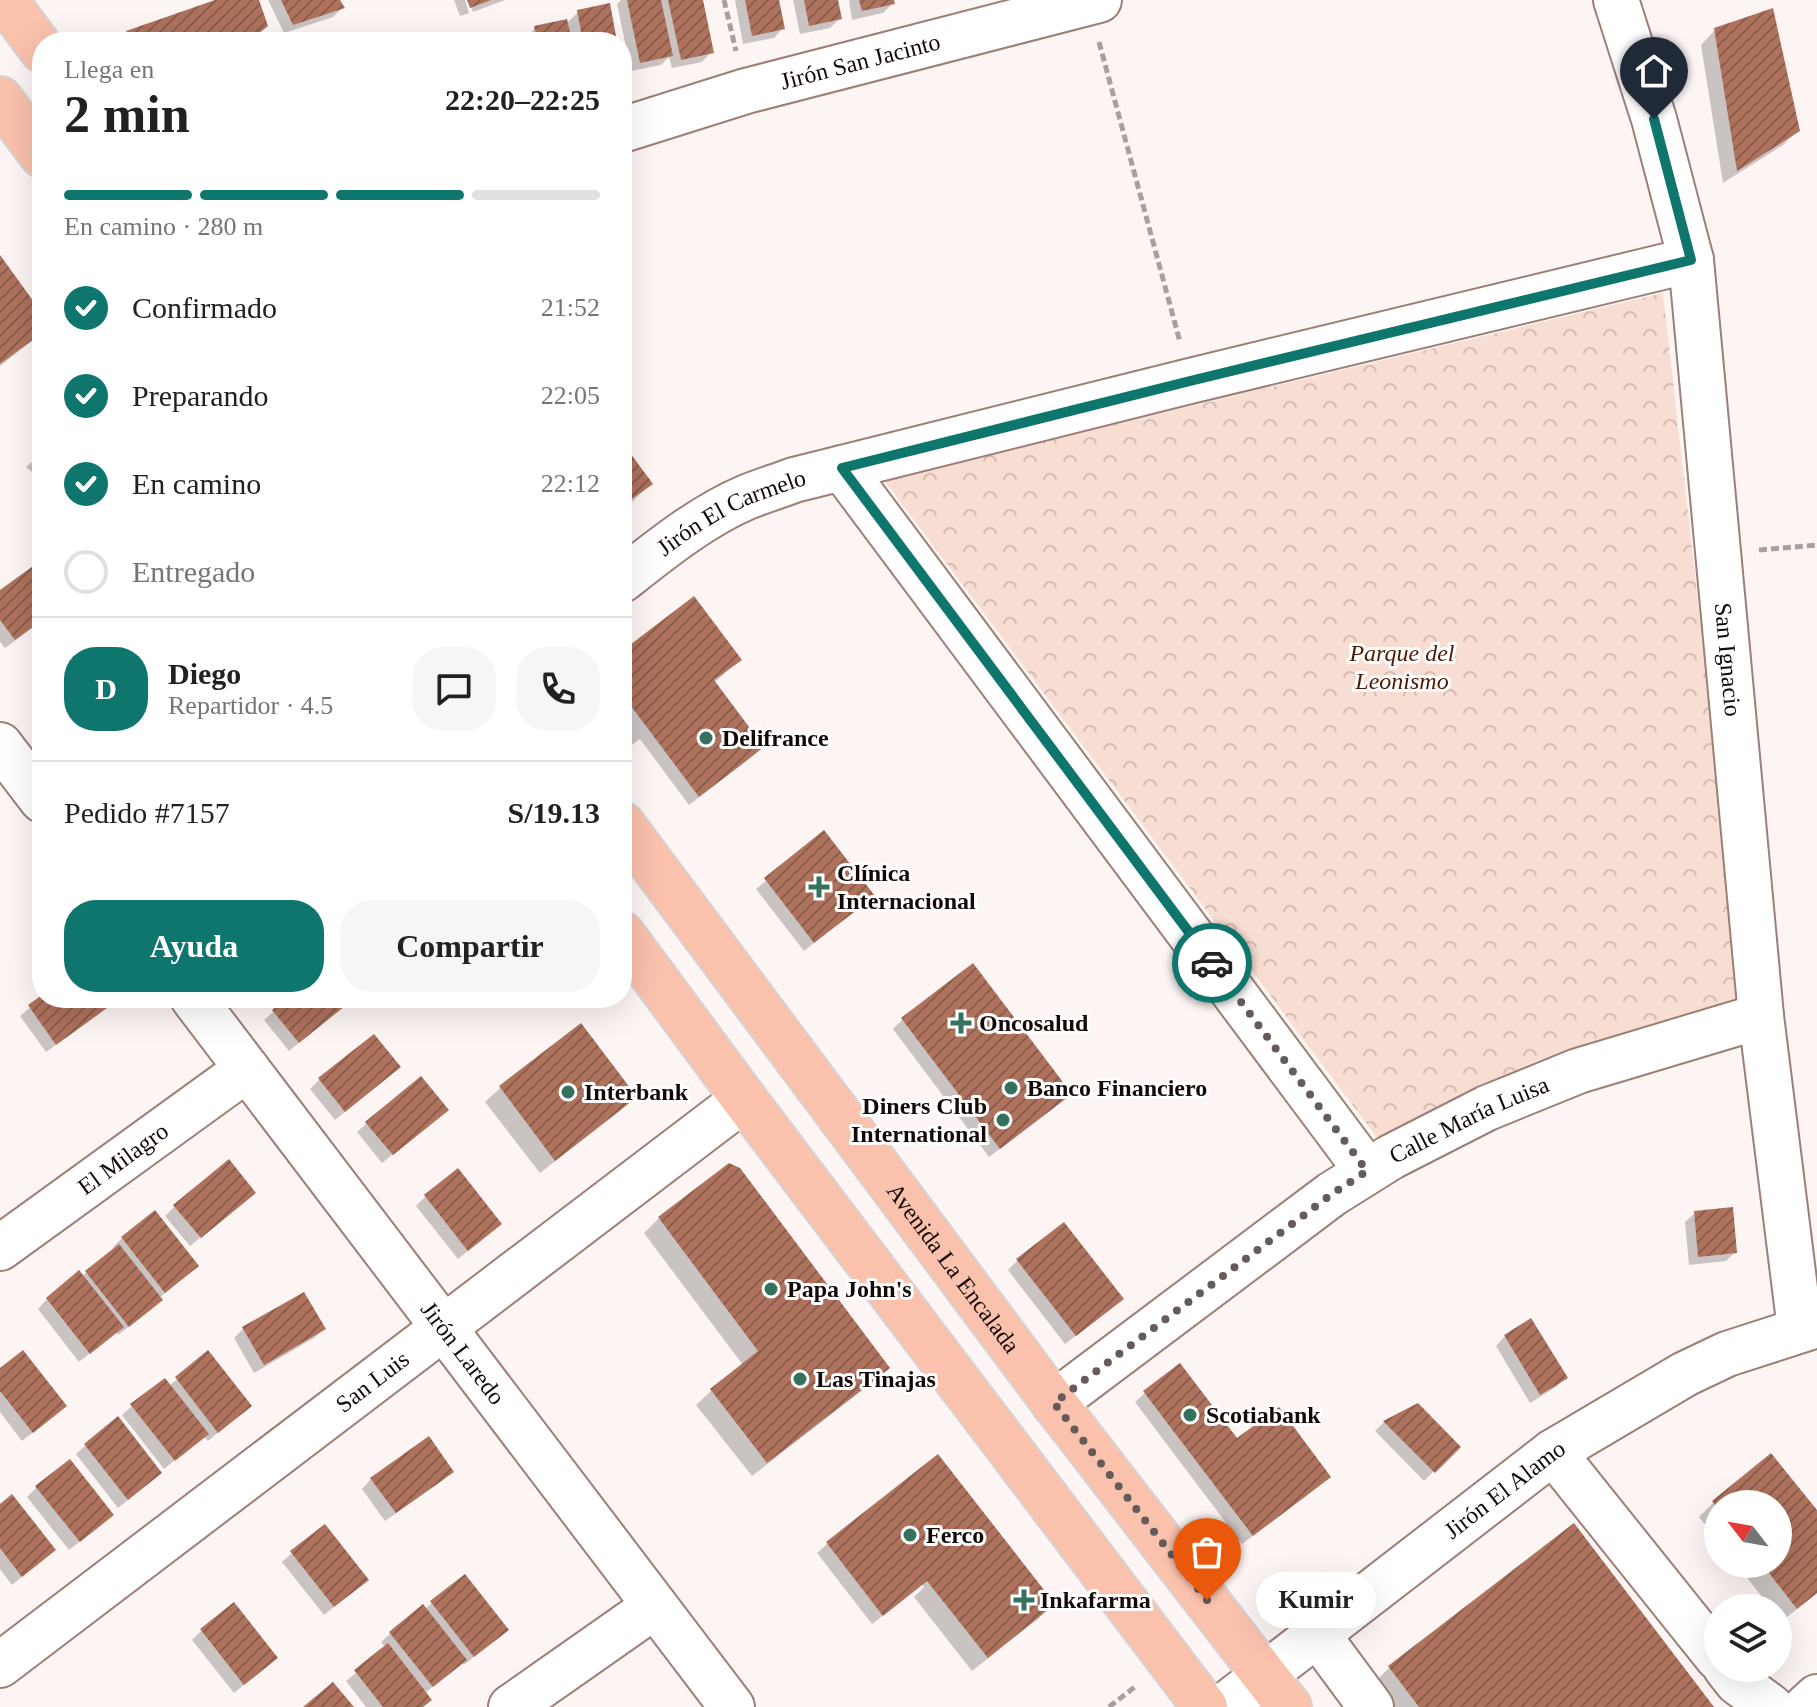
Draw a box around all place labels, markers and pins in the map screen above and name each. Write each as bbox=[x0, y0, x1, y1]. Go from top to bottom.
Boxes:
pin bbox=[1620, 37, 1688, 119]
place label: Delifrance bbox=[722, 725, 829, 751]
marker: Delifrance bbox=[697, 729, 715, 747]
place label: Clínica Internacional bbox=[837, 860, 976, 914]
marker: Clínica Internacional bbox=[808, 876, 830, 898]
place label: Oncosalud bbox=[979, 1010, 1089, 1036]
marker: Oncosalud bbox=[950, 1012, 972, 1034]
place label: Banco Financiero bbox=[1027, 1075, 1207, 1101]
place label: Interbank bbox=[584, 1079, 689, 1105]
marker: Banco Financiero bbox=[1002, 1079, 1020, 1097]
marker: Interbank bbox=[559, 1083, 577, 1101]
place label: Diners Club International bbox=[851, 1093, 987, 1147]
marker: Diners Club International bbox=[994, 1111, 1012, 1129]
place label: Papa John's bbox=[787, 1276, 912, 1302]
marker: Papa John's bbox=[762, 1280, 780, 1298]
place label: Las Tinajas bbox=[816, 1366, 936, 1392]
marker: Las Tinajas bbox=[791, 1370, 809, 1388]
place label: Scotiabank bbox=[1206, 1402, 1321, 1428]
marker: Scotiabank bbox=[1181, 1406, 1199, 1424]
pin bbox=[1173, 1518, 1241, 1600]
place label: Ferco bbox=[926, 1522, 984, 1548]
marker: Ferco bbox=[901, 1526, 919, 1544]
callout: Kumir bbox=[1255, 1572, 1375, 1628]
place label: Inkafarma bbox=[1040, 1587, 1151, 1613]
marker: Inkafarma bbox=[1015, 1591, 1033, 1609]

